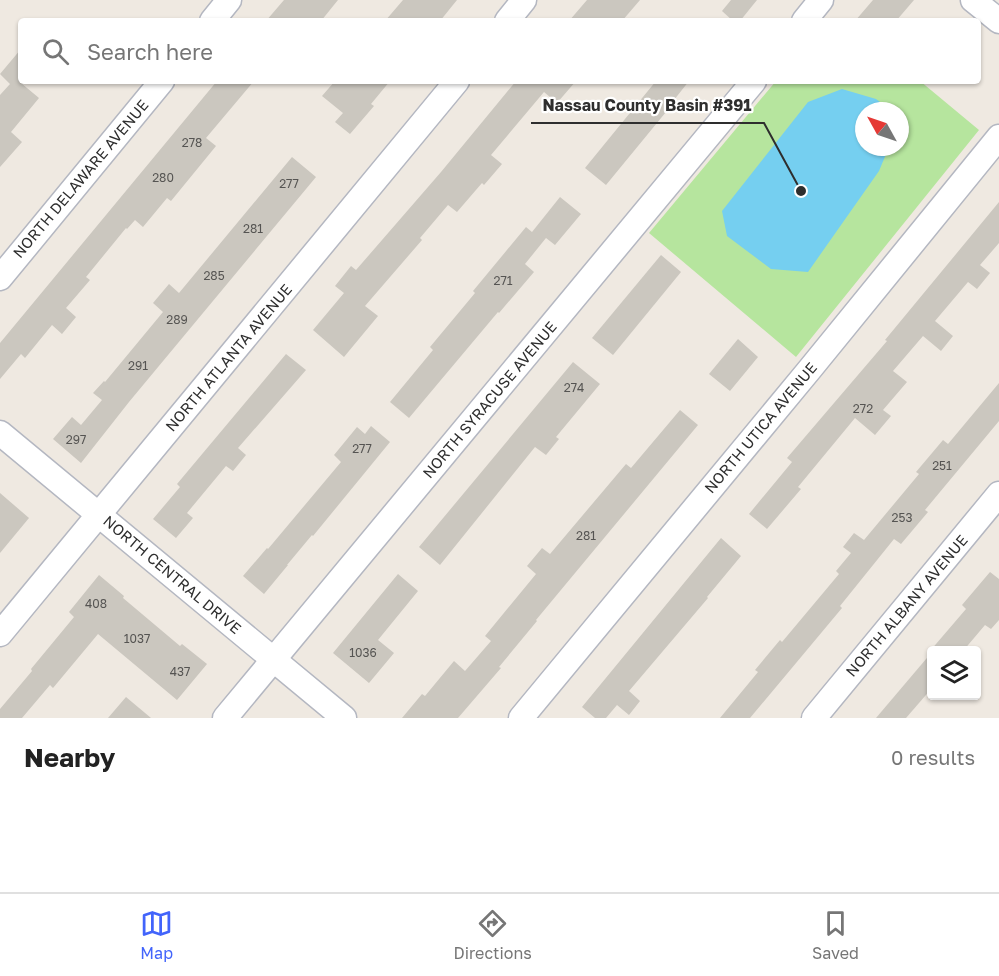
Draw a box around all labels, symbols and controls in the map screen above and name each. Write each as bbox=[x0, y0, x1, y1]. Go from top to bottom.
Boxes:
search box bbox=[18, 18, 981, 84]
icon: search bbox=[39, 35, 72, 68]
text: Search here bbox=[87, 38, 213, 65]
callout: Nassau County Basin #391 bbox=[531, 89, 764, 123]
text: Nassau County Basin #391 bbox=[542, 95, 752, 115]
street label: NORTH DELAWARE AVENUE bbox=[9, 96, 152, 261]
north arrow bbox=[855, 102, 909, 156]
house number: 278 bbox=[182, 135, 202, 150]
house number: 280 bbox=[152, 170, 174, 185]
house number: 277 bbox=[279, 176, 299, 191]
house number: 281 bbox=[243, 221, 263, 236]
house number: 285 bbox=[203, 268, 225, 283]
house number: 271 bbox=[493, 273, 513, 288]
street label: NORTH ATLANTA AVENUE bbox=[161, 280, 295, 435]
house number: 289 bbox=[166, 312, 188, 327]
street label: NORTH SYRACUSE AVENUE bbox=[418, 317, 560, 481]
house number: 291 bbox=[128, 358, 148, 373]
street label: NORTH UTICA AVENUE bbox=[700, 358, 820, 496]
house number: 274 bbox=[564, 380, 584, 395]
house number: 272 bbox=[853, 401, 873, 416]
house number: 297 bbox=[66, 432, 86, 447]
house number: 277 bbox=[352, 441, 372, 456]
house number: 251 bbox=[932, 458, 952, 473]
house number: 253 bbox=[892, 510, 912, 525]
street label: NORTH CENTRAL DRIVE bbox=[100, 511, 245, 637]
house number: 281 bbox=[576, 528, 596, 543]
street label: NORTH ALBANY AVENUE bbox=[842, 531, 971, 680]
house number: 408 bbox=[85, 596, 107, 611]
house number: 1037 bbox=[124, 631, 150, 646]
house number: 1036 bbox=[349, 645, 377, 660]
map controls bbox=[927, 646, 981, 700]
button: layers bbox=[927, 646, 981, 700]
house number: 437 bbox=[170, 664, 190, 679]
text: Nearby bbox=[24, 742, 115, 773]
text: 0 results bbox=[891, 745, 975, 769]
tab: Map bbox=[140, 907, 173, 963]
tab: Directions bbox=[454, 907, 532, 963]
tab: Saved bbox=[812, 907, 859, 963]

